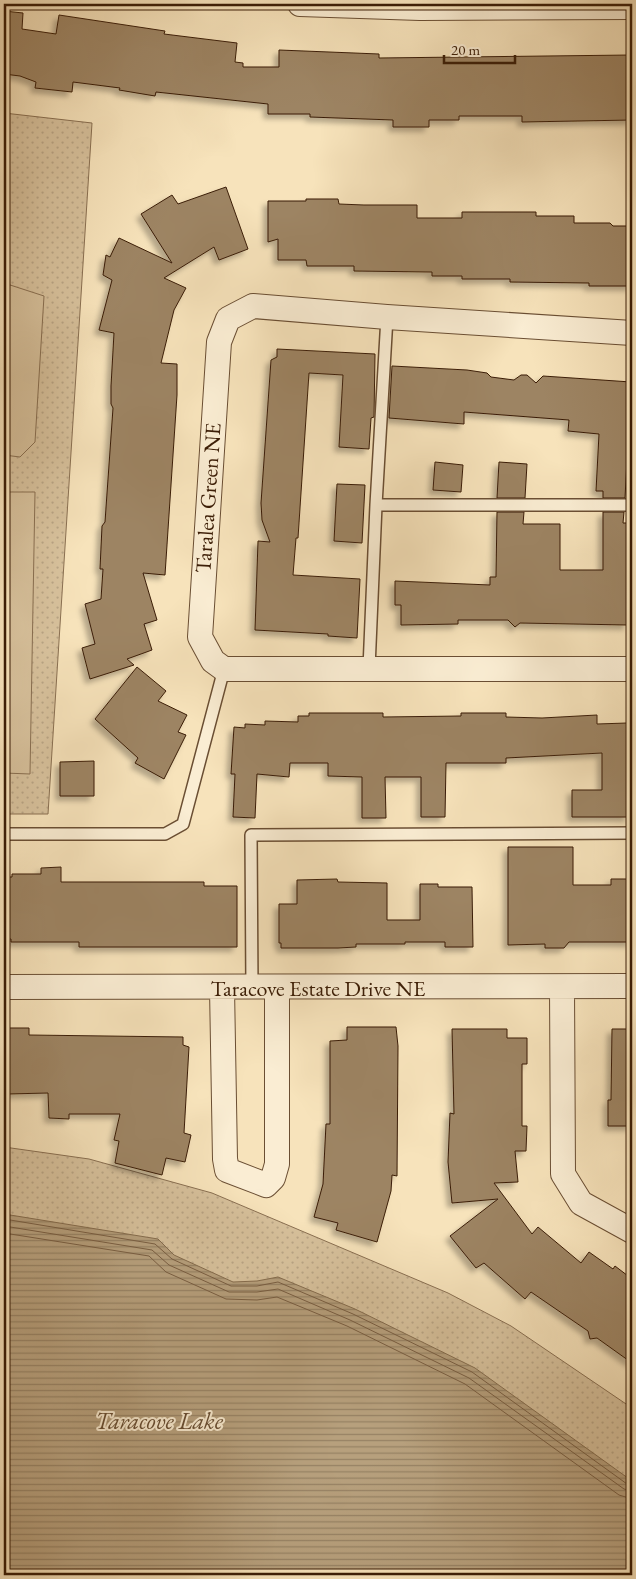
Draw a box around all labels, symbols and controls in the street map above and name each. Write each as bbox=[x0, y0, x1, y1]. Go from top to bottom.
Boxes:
scale bar bbox=[444, 32, 515, 64]
text: 20 m bbox=[451, 40, 480, 59]
street label: Taralea Green NE bbox=[188, 422, 228, 574]
street label: Taracove Estate Drive NE bbox=[211, 974, 425, 1003]
water label: Taracove Lake bbox=[95, 1405, 224, 1436]

